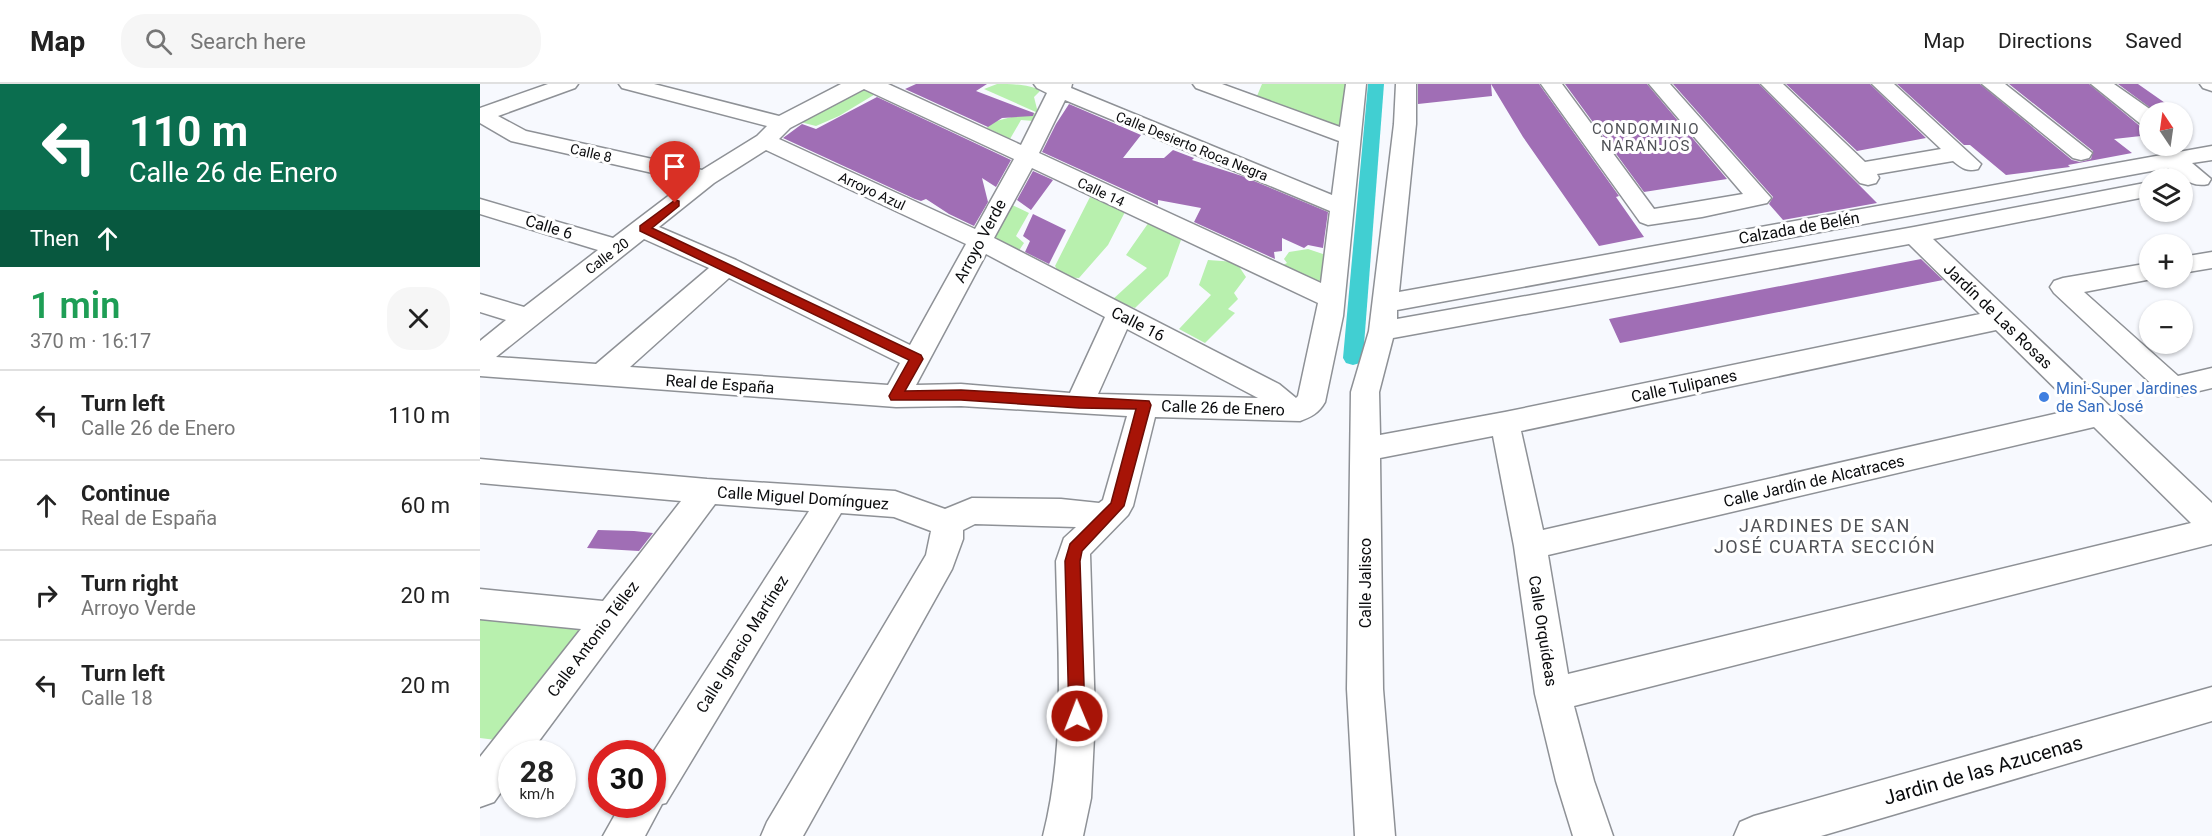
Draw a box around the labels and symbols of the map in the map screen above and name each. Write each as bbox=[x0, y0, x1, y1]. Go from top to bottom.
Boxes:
north arrow bbox=[2139, 102, 2193, 156]
street label: Calle Desierto Roca Negra bbox=[1114, 108, 1270, 184]
district label: CONDOMINIO NARANJOS bbox=[1592, 120, 1700, 155]
street label: Calle 8 bbox=[569, 140, 614, 166]
pin bbox=[649, 141, 700, 203]
street label: Arroyo Azul bbox=[836, 169, 908, 213]
street label: Calle 14 bbox=[1075, 174, 1127, 210]
street label: Arroyo Verde bbox=[950, 196, 1010, 286]
street label: Calzada de Belén bbox=[1737, 208, 1861, 248]
street label: Calle 6 bbox=[523, 211, 575, 243]
street label: Calle 20 bbox=[582, 234, 632, 277]
street label: Jardín de Las Rosas bbox=[1940, 259, 2056, 373]
street label: Calle 16 bbox=[1108, 303, 1168, 345]
street label: Calle Tulipanes bbox=[1629, 366, 1739, 406]
street label: Real de España bbox=[665, 371, 775, 397]
place label: Mini-Super Jardines de San José bbox=[2056, 379, 2197, 416]
marker: Mini-Super Jardines de San José bbox=[2037, 390, 2051, 404]
street label: Calle 26 de Enero bbox=[1161, 396, 1285, 420]
street label: Calle Jardín de Alcatraces bbox=[1722, 451, 1906, 511]
street label: Calle Miguel Domínguez bbox=[717, 483, 890, 513]
district label: JARDINES DE SAN JOSÉ CUARTA SECCIÓN bbox=[1714, 515, 1936, 557]
street label: Calle Jalisco bbox=[1356, 538, 1375, 628]
street label: Calle Ignacio Martínez bbox=[692, 572, 792, 716]
street label: Calle Orquídeas bbox=[1525, 574, 1561, 688]
street label: Calle Antonio Téllez bbox=[543, 577, 643, 701]
position arrow bbox=[1045, 684, 1109, 748]
street label: Jardin de las Azucenas bbox=[1881, 730, 2085, 810]
speed limit sign: 30 bbox=[588, 740, 666, 818]

